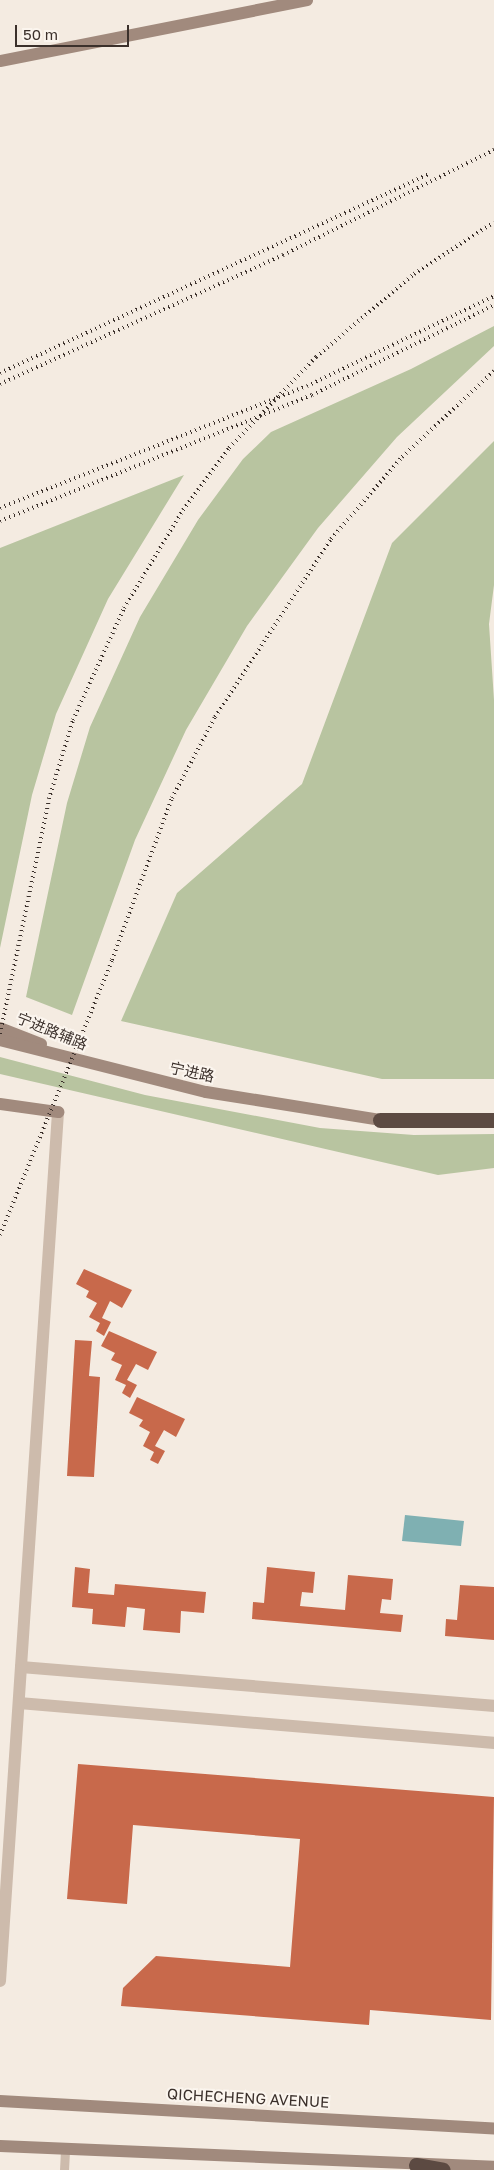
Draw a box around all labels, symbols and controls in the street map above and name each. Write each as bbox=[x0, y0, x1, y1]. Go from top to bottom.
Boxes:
scale bar bbox=[18, 15, 131, 47]
text: 50 m bbox=[23, 25, 58, 43]
street label: 宁进路辅路 bbox=[14, 1009, 90, 1053]
street label: 宁进路 bbox=[168, 1059, 216, 1085]
street label: QICHECHENG AVENUE bbox=[166, 2085, 330, 2111]

